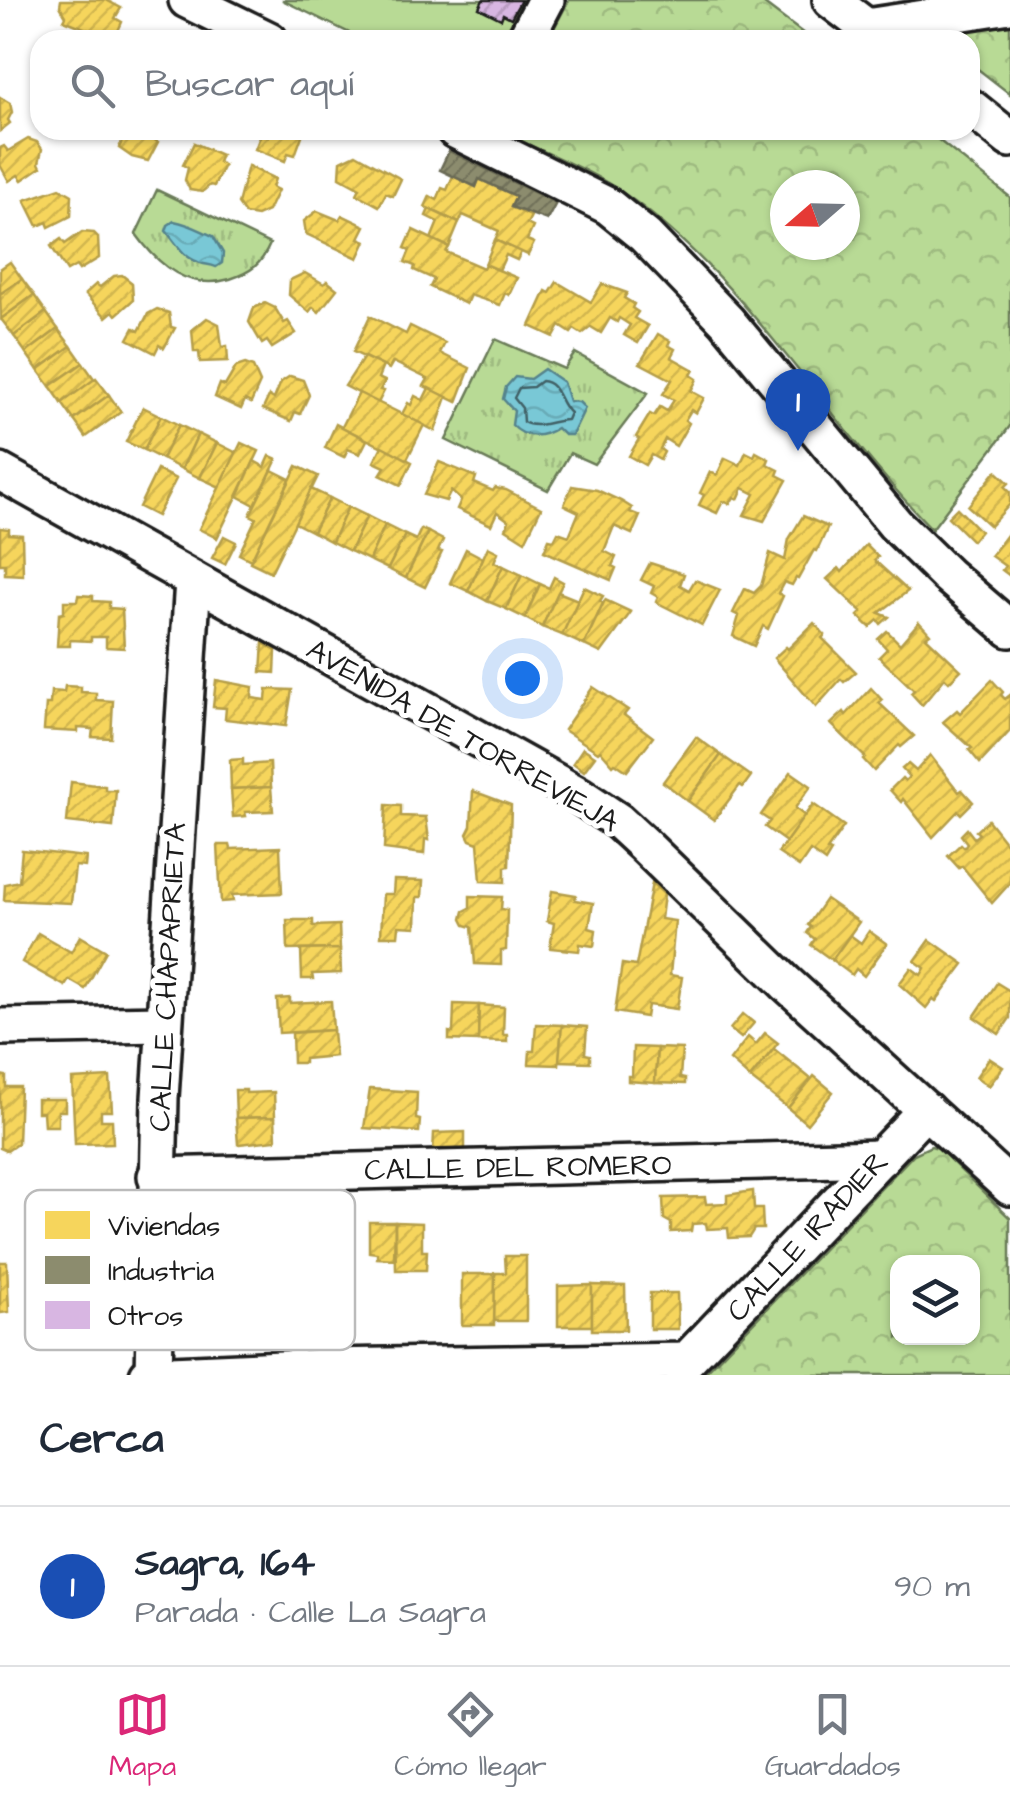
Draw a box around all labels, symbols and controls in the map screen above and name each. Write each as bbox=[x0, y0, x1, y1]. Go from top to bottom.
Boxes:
search box bbox=[30, 30, 980, 140]
icon: search bbox=[65, 58, 120, 113]
text: Buscar aquí bbox=[145, 59, 354, 111]
north arrow bbox=[770, 170, 860, 260]
pin: 1 bbox=[766, 368, 830, 451]
street label: AVENIDA DE TORREVIEJA bbox=[298, 629, 627, 843]
your location bbox=[497, 653, 548, 704]
street label: CALLE CHAPAPRIETA bbox=[139, 821, 197, 1133]
street label: CALLE IRADIER bbox=[717, 1142, 898, 1331]
street label: CALLE DEL ROMERO bbox=[364, 1144, 672, 1192]
legend bbox=[25, 1190, 355, 1350]
text: Viviendas bbox=[108, 1207, 220, 1246]
text: Industria bbox=[108, 1252, 214, 1291]
map controls bbox=[890, 1255, 980, 1345]
button: layers bbox=[890, 1255, 980, 1345]
text: Otros bbox=[108, 1297, 183, 1336]
text: Cerca bbox=[40, 1411, 164, 1469]
text: Sagra, 164 bbox=[135, 1538, 315, 1590]
text: 1 bbox=[70, 1564, 75, 1609]
text: 90 m bbox=[894, 1564, 970, 1609]
text: Parada · Calle La Sagra bbox=[135, 1590, 486, 1635]
tab: Mapa bbox=[109, 1687, 176, 1786]
tab: Cómo llegar bbox=[394, 1687, 547, 1786]
tab: Guardados bbox=[765, 1687, 901, 1786]

